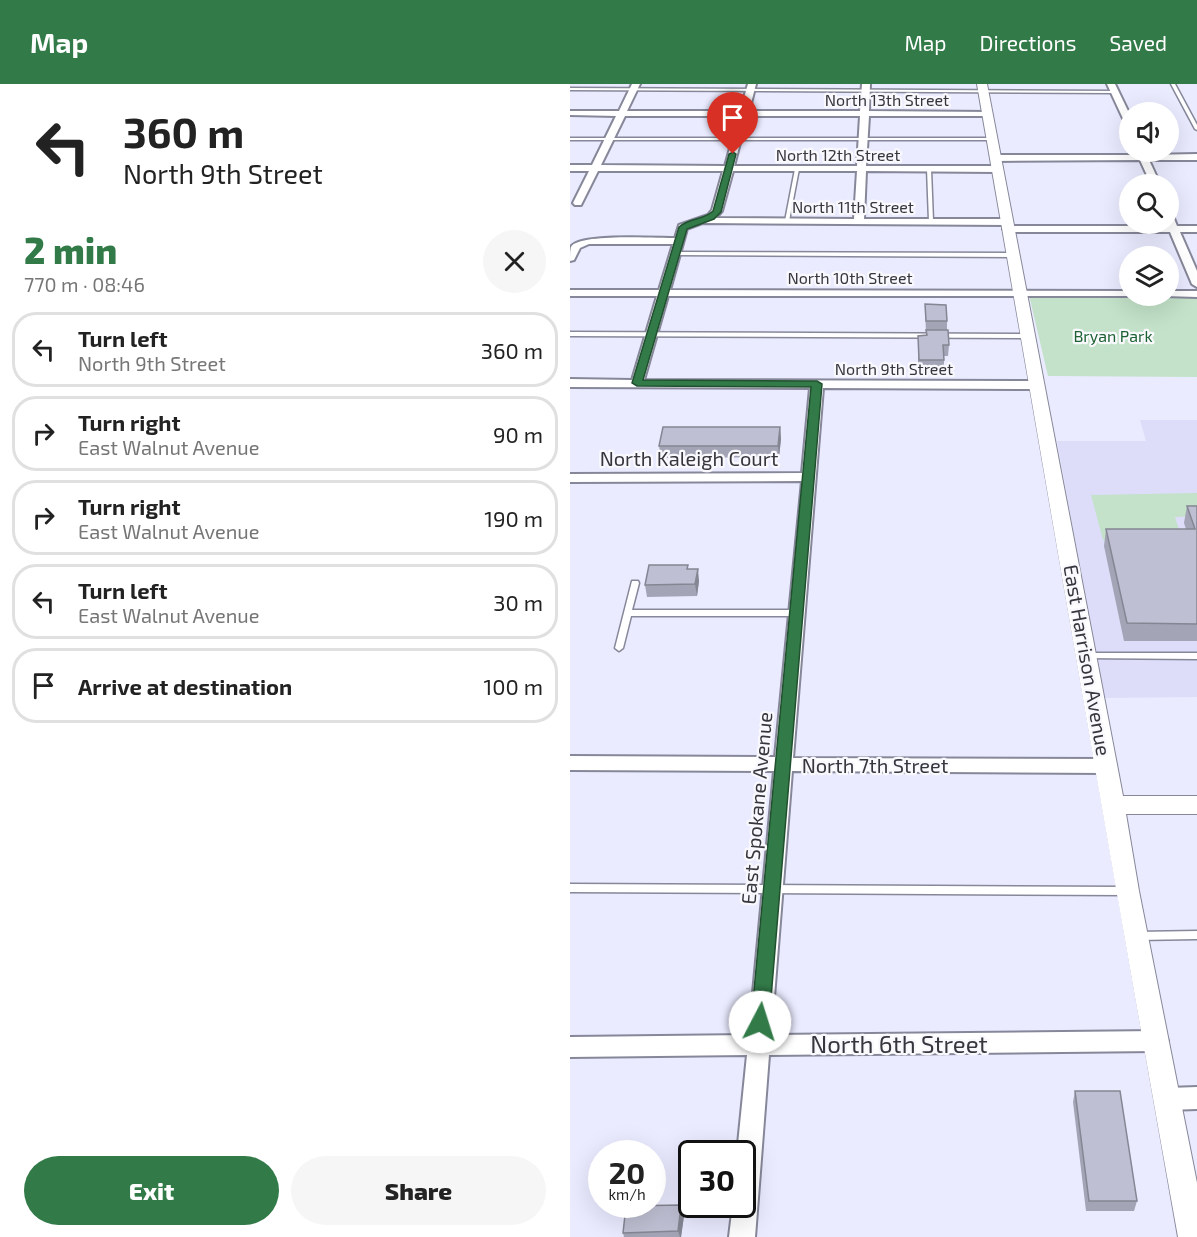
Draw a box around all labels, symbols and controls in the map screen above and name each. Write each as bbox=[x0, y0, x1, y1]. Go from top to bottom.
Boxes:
text: Map bbox=[30, 25, 88, 59]
text: Map bbox=[904, 30, 947, 55]
text: Directions bbox=[980, 30, 1076, 55]
text: Saved bbox=[1109, 30, 1167, 55]
street label: North 13th Street bbox=[825, 90, 949, 109]
pin bbox=[707, 92, 758, 154]
icon: arrive bbox=[716, 101, 749, 134]
map controls bbox=[1119, 102, 1179, 306]
button: sound bbox=[1119, 102, 1179, 162]
text: 360 m bbox=[123, 106, 244, 156]
icon: left bbox=[24, 108, 102, 186]
street label: North 12th Street bbox=[776, 145, 900, 164]
text: North 9th Street bbox=[123, 157, 323, 189]
button: search bbox=[1119, 174, 1179, 234]
street label: North 11th Street bbox=[792, 197, 914, 216]
text: 2 min bbox=[24, 228, 117, 271]
button: close bbox=[483, 230, 546, 293]
button: layers bbox=[1119, 246, 1179, 306]
street label: North 10th Street bbox=[787, 268, 913, 287]
text: 770 m · 08:46 bbox=[24, 272, 145, 296]
text: Turn left bbox=[78, 325, 167, 351]
park label: Bryan Park bbox=[1073, 326, 1153, 345]
icon: left bbox=[27, 333, 60, 366]
text: 360 m bbox=[481, 337, 543, 363]
text: North 9th Street bbox=[78, 351, 226, 375]
street label: North 9th Street bbox=[835, 359, 953, 378]
text: Turn right bbox=[78, 409, 180, 435]
icon: right bbox=[27, 417, 60, 450]
text: 90 m bbox=[493, 421, 543, 447]
text: East Walnut Avenue bbox=[78, 435, 259, 459]
street label: North Kaleigh Court bbox=[600, 446, 779, 470]
text: Turn right bbox=[78, 493, 180, 519]
icon: right bbox=[27, 501, 60, 534]
text: 190 m bbox=[484, 505, 543, 531]
text: East Walnut Avenue bbox=[78, 519, 259, 543]
street label: East Harrison Avenue bbox=[1059, 562, 1117, 758]
text: Turn left bbox=[78, 577, 167, 603]
icon: left bbox=[27, 585, 60, 618]
text: 30 m bbox=[493, 589, 543, 615]
text: East Walnut Avenue bbox=[78, 603, 259, 627]
icon: arrive bbox=[27, 669, 60, 702]
text: Arrive at destination bbox=[78, 673, 292, 699]
text: 100 m bbox=[484, 673, 543, 699]
street label: East Spokane Avenue bbox=[736, 711, 776, 905]
street label: North 7th Street bbox=[802, 753, 949, 777]
position arrow bbox=[728, 990, 792, 1054]
street label: North 6th Street bbox=[810, 1029, 988, 1058]
speed limit sign: 30 bbox=[678, 1140, 756, 1218]
text: 20 bbox=[609, 1154, 645, 1190]
button: Exit bbox=[24, 1156, 279, 1225]
button: Share bbox=[291, 1156, 546, 1225]
text: km/h bbox=[608, 1185, 646, 1203]

